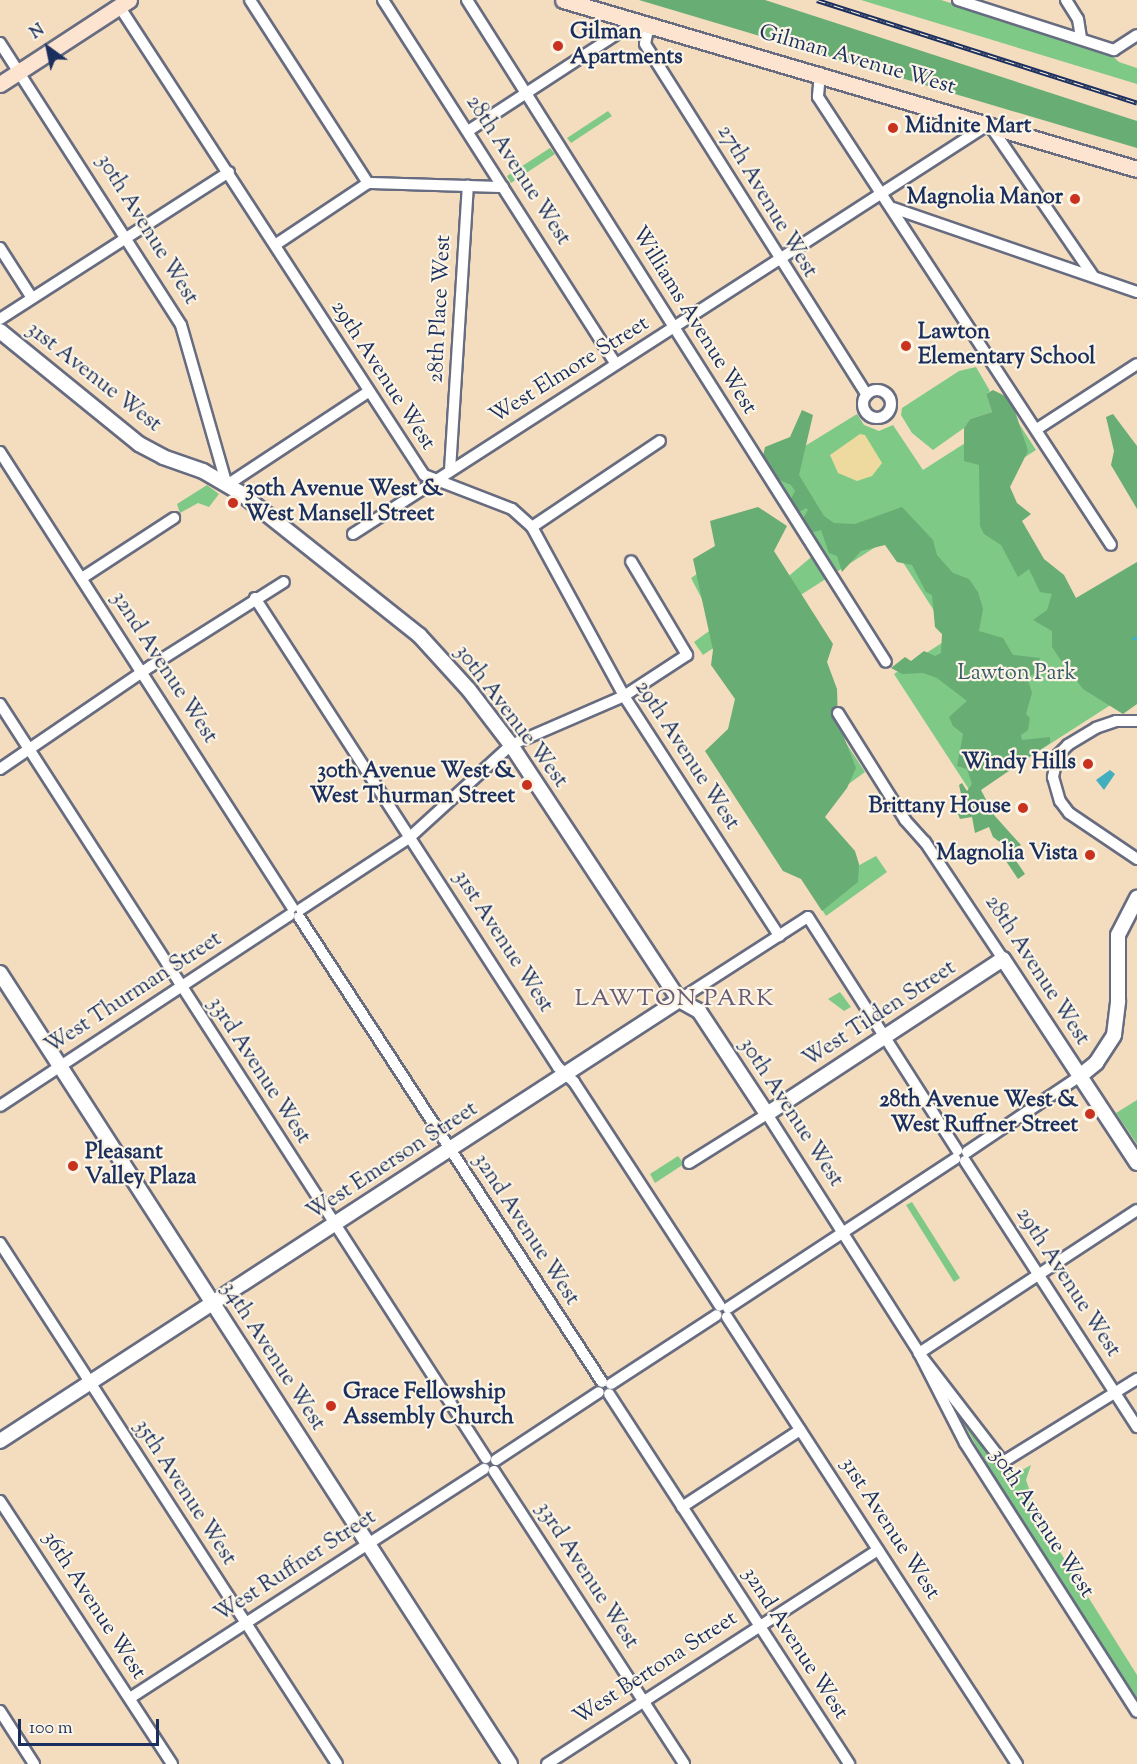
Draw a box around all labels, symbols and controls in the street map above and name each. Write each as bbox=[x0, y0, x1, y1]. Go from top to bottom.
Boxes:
north arrow bbox=[18, 18, 78, 78]
text: N bbox=[26, 19, 50, 46]
place label: Gilman Apartments bbox=[570, 20, 683, 72]
street label: Gilman Avenue West bbox=[756, 20, 958, 102]
marker: Gilman Apartments bbox=[551, 39, 565, 53]
street label: 28th Avenue West bbox=[459, 91, 575, 251]
place label: Midnite Mart bbox=[905, 115, 1031, 141]
street label: 27th Avenue West bbox=[710, 121, 822, 283]
marker: Midnite Mart bbox=[886, 121, 900, 135]
street label: 30th Avenue West bbox=[89, 150, 203, 310]
place label: Magnolia Manor bbox=[907, 186, 1063, 212]
marker: Magnolia Manor bbox=[1068, 192, 1082, 206]
street label: Williams Avenue West bbox=[624, 222, 762, 420]
street label: 28th Place West bbox=[424, 234, 458, 384]
street label: 29th Avenue West bbox=[324, 296, 440, 456]
street label: West Elmore Street bbox=[485, 311, 655, 431]
street label: 31st Avenue West bbox=[20, 317, 166, 439]
place label: Lawton Elementary School bbox=[918, 320, 1095, 372]
marker: Lawton Elementary School bbox=[899, 339, 913, 353]
place label: 30th Avenue West & West Mansell Street bbox=[245, 477, 443, 528]
marker: 30th Avenue West & West Mansell Street bbox=[226, 496, 240, 510]
street label: 32nd Avenue West bbox=[104, 587, 222, 749]
street label: 30th Avenue West bbox=[448, 640, 572, 794]
park label: Lawton Park bbox=[958, 662, 1076, 688]
street label: 29th Avenue West bbox=[628, 676, 744, 836]
place label: Windy Hills bbox=[961, 751, 1076, 777]
marker: Windy Hills bbox=[1081, 757, 1095, 771]
place label: 30th Avenue West & West Thurman Street bbox=[310, 759, 515, 810]
marker: 30th Avenue West & West Thurman Street bbox=[520, 778, 534, 792]
place label: Brittany House bbox=[869, 795, 1011, 821]
marker: Brittany House bbox=[1016, 801, 1030, 815]
place label: Magnolia Vista bbox=[936, 842, 1078, 868]
marker: Magnolia Vista bbox=[1083, 848, 1097, 862]
street label: 31st Avenue West bbox=[446, 866, 558, 1018]
street label: 28th Avenue West bbox=[978, 891, 1094, 1051]
street label: West Thurman Street bbox=[41, 927, 227, 1061]
street label: West Tilden Street bbox=[799, 956, 961, 1074]
district label: LAWTON PARK bbox=[575, 986, 775, 1014]
street label: 33rd Avenue West bbox=[201, 993, 315, 1149]
street label: 30th Avenue West bbox=[732, 1034, 848, 1192]
place label: 28th Avenue West & West Ruffner Street bbox=[879, 1088, 1078, 1140]
street label: West Emerson Street bbox=[303, 1097, 483, 1227]
marker: 28th Avenue West & West Ruffner Street bbox=[1083, 1107, 1097, 1121]
place label: Pleasant Valley Plaza bbox=[85, 1140, 196, 1192]
street label: 32nd Avenue West bbox=[466, 1149, 584, 1311]
marker: Pleasant Valley Plaza bbox=[66, 1159, 80, 1173]
street label: 29th Avenue West bbox=[1009, 1203, 1125, 1363]
street label: 34th Avenue West bbox=[214, 1278, 330, 1436]
place label: Grace Fellowship Assembly Church bbox=[343, 1380, 514, 1432]
marker: Grace Fellowship Assembly Church bbox=[324, 1399, 338, 1413]
street label: 35th Avenue West bbox=[127, 1415, 241, 1571]
street label: 30th Avenue West bbox=[983, 1445, 1099, 1603]
street label: 31st Avenue West bbox=[833, 1453, 945, 1605]
street label: 33rd Avenue West bbox=[529, 1498, 643, 1654]
street label: West Ruffner Street bbox=[210, 1505, 382, 1629]
street label: 36th Avenue West bbox=[35, 1527, 151, 1685]
street label: 32nd Avenue West bbox=[735, 1563, 853, 1725]
street label: West Bertona Street bbox=[569, 1606, 743, 1732]
scale bar bbox=[21, 1707, 162, 1745]
text: 100 m bbox=[29, 1716, 73, 1742]

